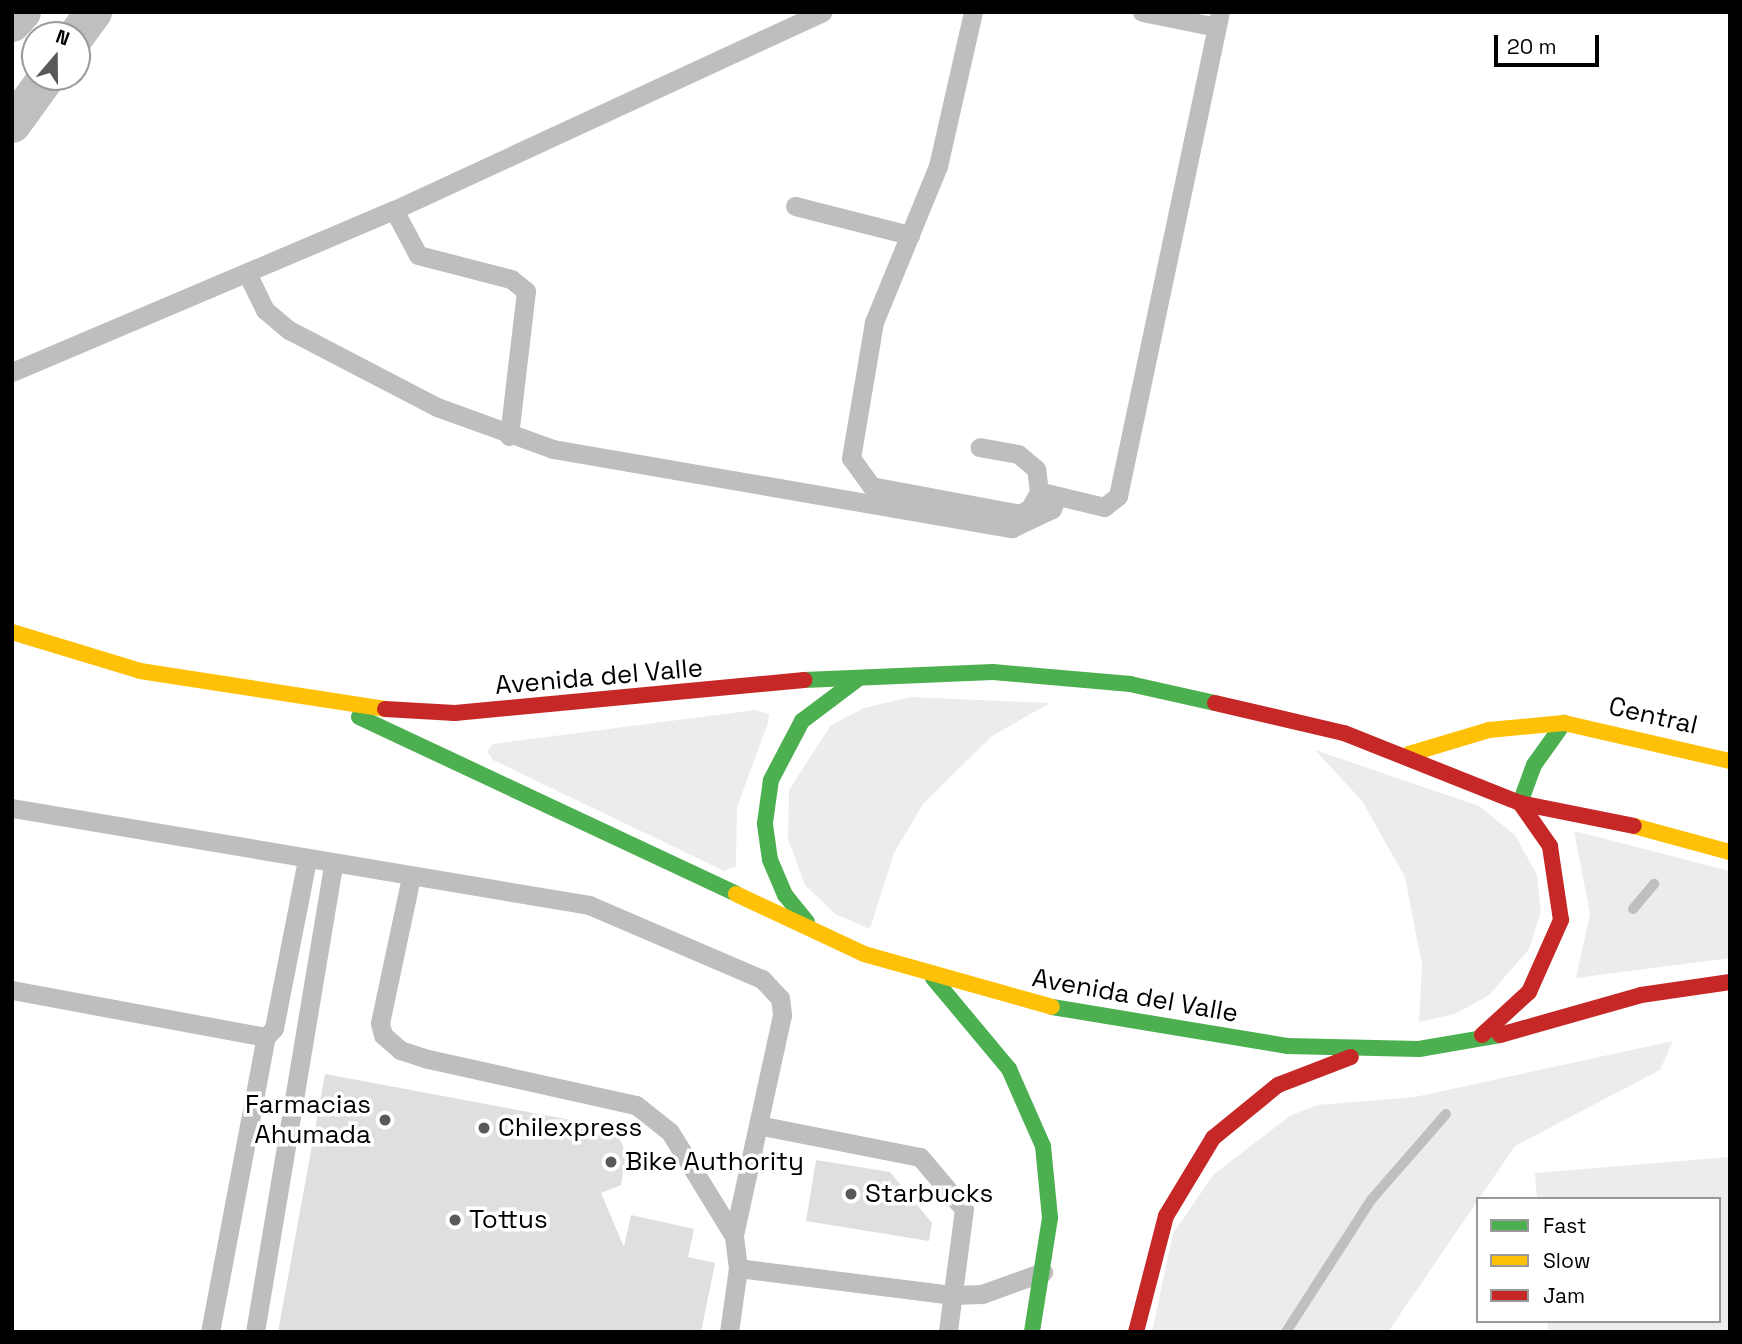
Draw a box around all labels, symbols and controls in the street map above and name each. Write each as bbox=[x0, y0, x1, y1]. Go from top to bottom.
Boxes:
north arrow bbox=[21, 21, 91, 91]
scale bar bbox=[1497, 21, 1602, 65]
text: N bbox=[52, 24, 73, 52]
text: 20 m bbox=[1507, 33, 1557, 60]
street label: Avenida del Valle bbox=[494, 652, 704, 702]
street label: Central bbox=[1605, 691, 1701, 741]
street label: Avenida del Valle bbox=[1029, 962, 1241, 1030]
place label: Farmacias Ahumada bbox=[245, 1089, 371, 1150]
marker: Farmacias Ahumada bbox=[377, 1112, 393, 1128]
place label: Chilexpress bbox=[498, 1112, 642, 1144]
marker: Chilexpress bbox=[476, 1120, 492, 1136]
place label: Bike Authority bbox=[625, 1146, 804, 1178]
marker: Bike Authority bbox=[603, 1154, 619, 1170]
place label: Starbucks bbox=[865, 1178, 993, 1210]
marker: Starbucks bbox=[843, 1186, 859, 1202]
legend bbox=[1476, 1197, 1721, 1323]
place label: Tottus bbox=[469, 1204, 548, 1236]
marker: Tottus bbox=[447, 1212, 463, 1228]
text: Fast bbox=[1543, 1212, 1587, 1239]
text: Slow bbox=[1543, 1247, 1591, 1274]
text: Jam bbox=[1543, 1282, 1585, 1309]

